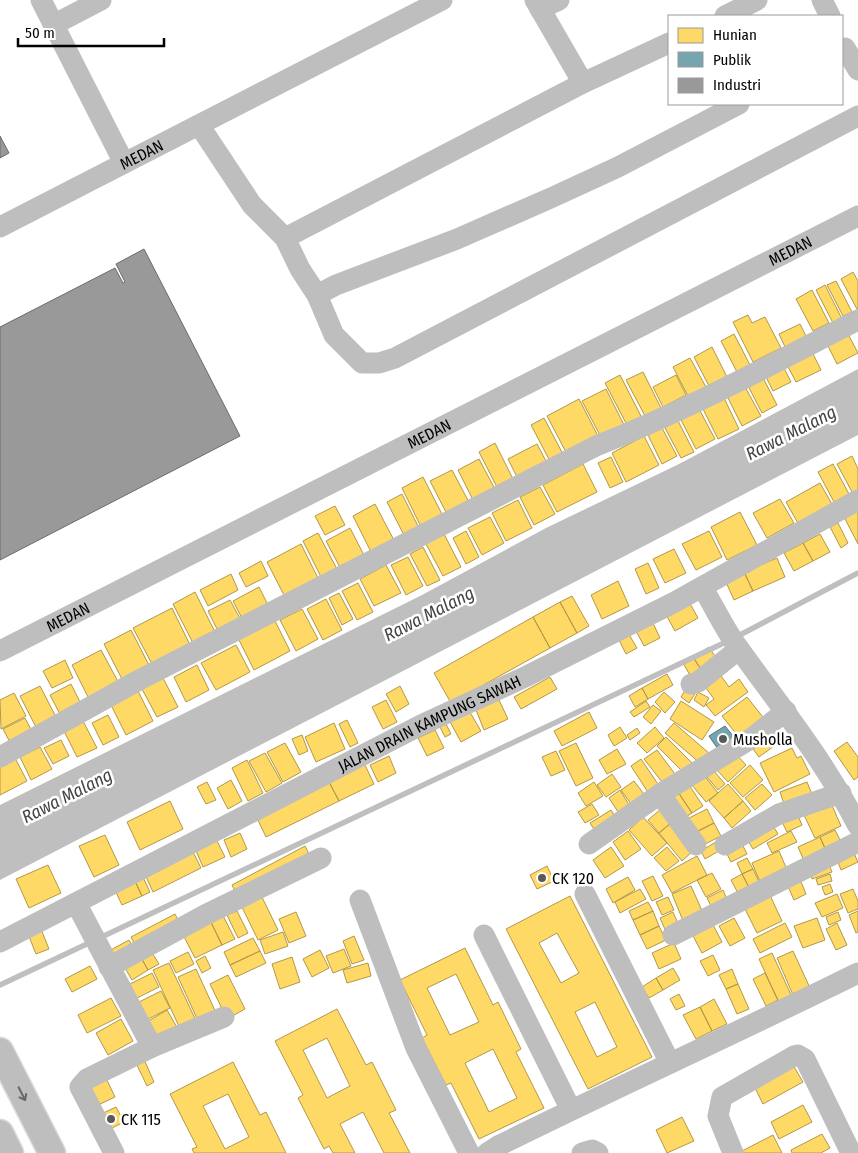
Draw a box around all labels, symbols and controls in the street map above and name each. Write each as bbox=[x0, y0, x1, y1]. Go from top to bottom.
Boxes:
scale bar bbox=[18, 15, 164, 47]
legend bbox=[668, 15, 843, 105]
text: 50 m bbox=[25, 24, 55, 42]
text: Hunian bbox=[713, 26, 757, 44]
text: Publik bbox=[713, 51, 751, 69]
text: Industri bbox=[713, 76, 761, 94]
street label: MEDAN bbox=[117, 135, 166, 173]
street label: MEDAN bbox=[765, 231, 815, 269]
water label: Rawa Malang bbox=[742, 401, 840, 465]
street label: MEDAN bbox=[404, 415, 454, 452]
water label: Rawa Malang bbox=[380, 582, 478, 646]
street label: MEDAN bbox=[43, 598, 93, 636]
street label: JALAN DRAIN KAMPUNG SAWAH bbox=[335, 671, 524, 776]
place label: Musholla bbox=[733, 730, 793, 749]
marker: Musholla bbox=[717, 733, 729, 745]
water label: Rawa Malang bbox=[18, 764, 116, 828]
place label: CK 120 bbox=[552, 869, 594, 888]
marker: CK 120 bbox=[536, 872, 548, 884]
one-way arrow bbox=[18, 1086, 27, 1101]
place label: CK 115 bbox=[121, 1110, 161, 1129]
marker: CK 115 bbox=[105, 1113, 117, 1125]

